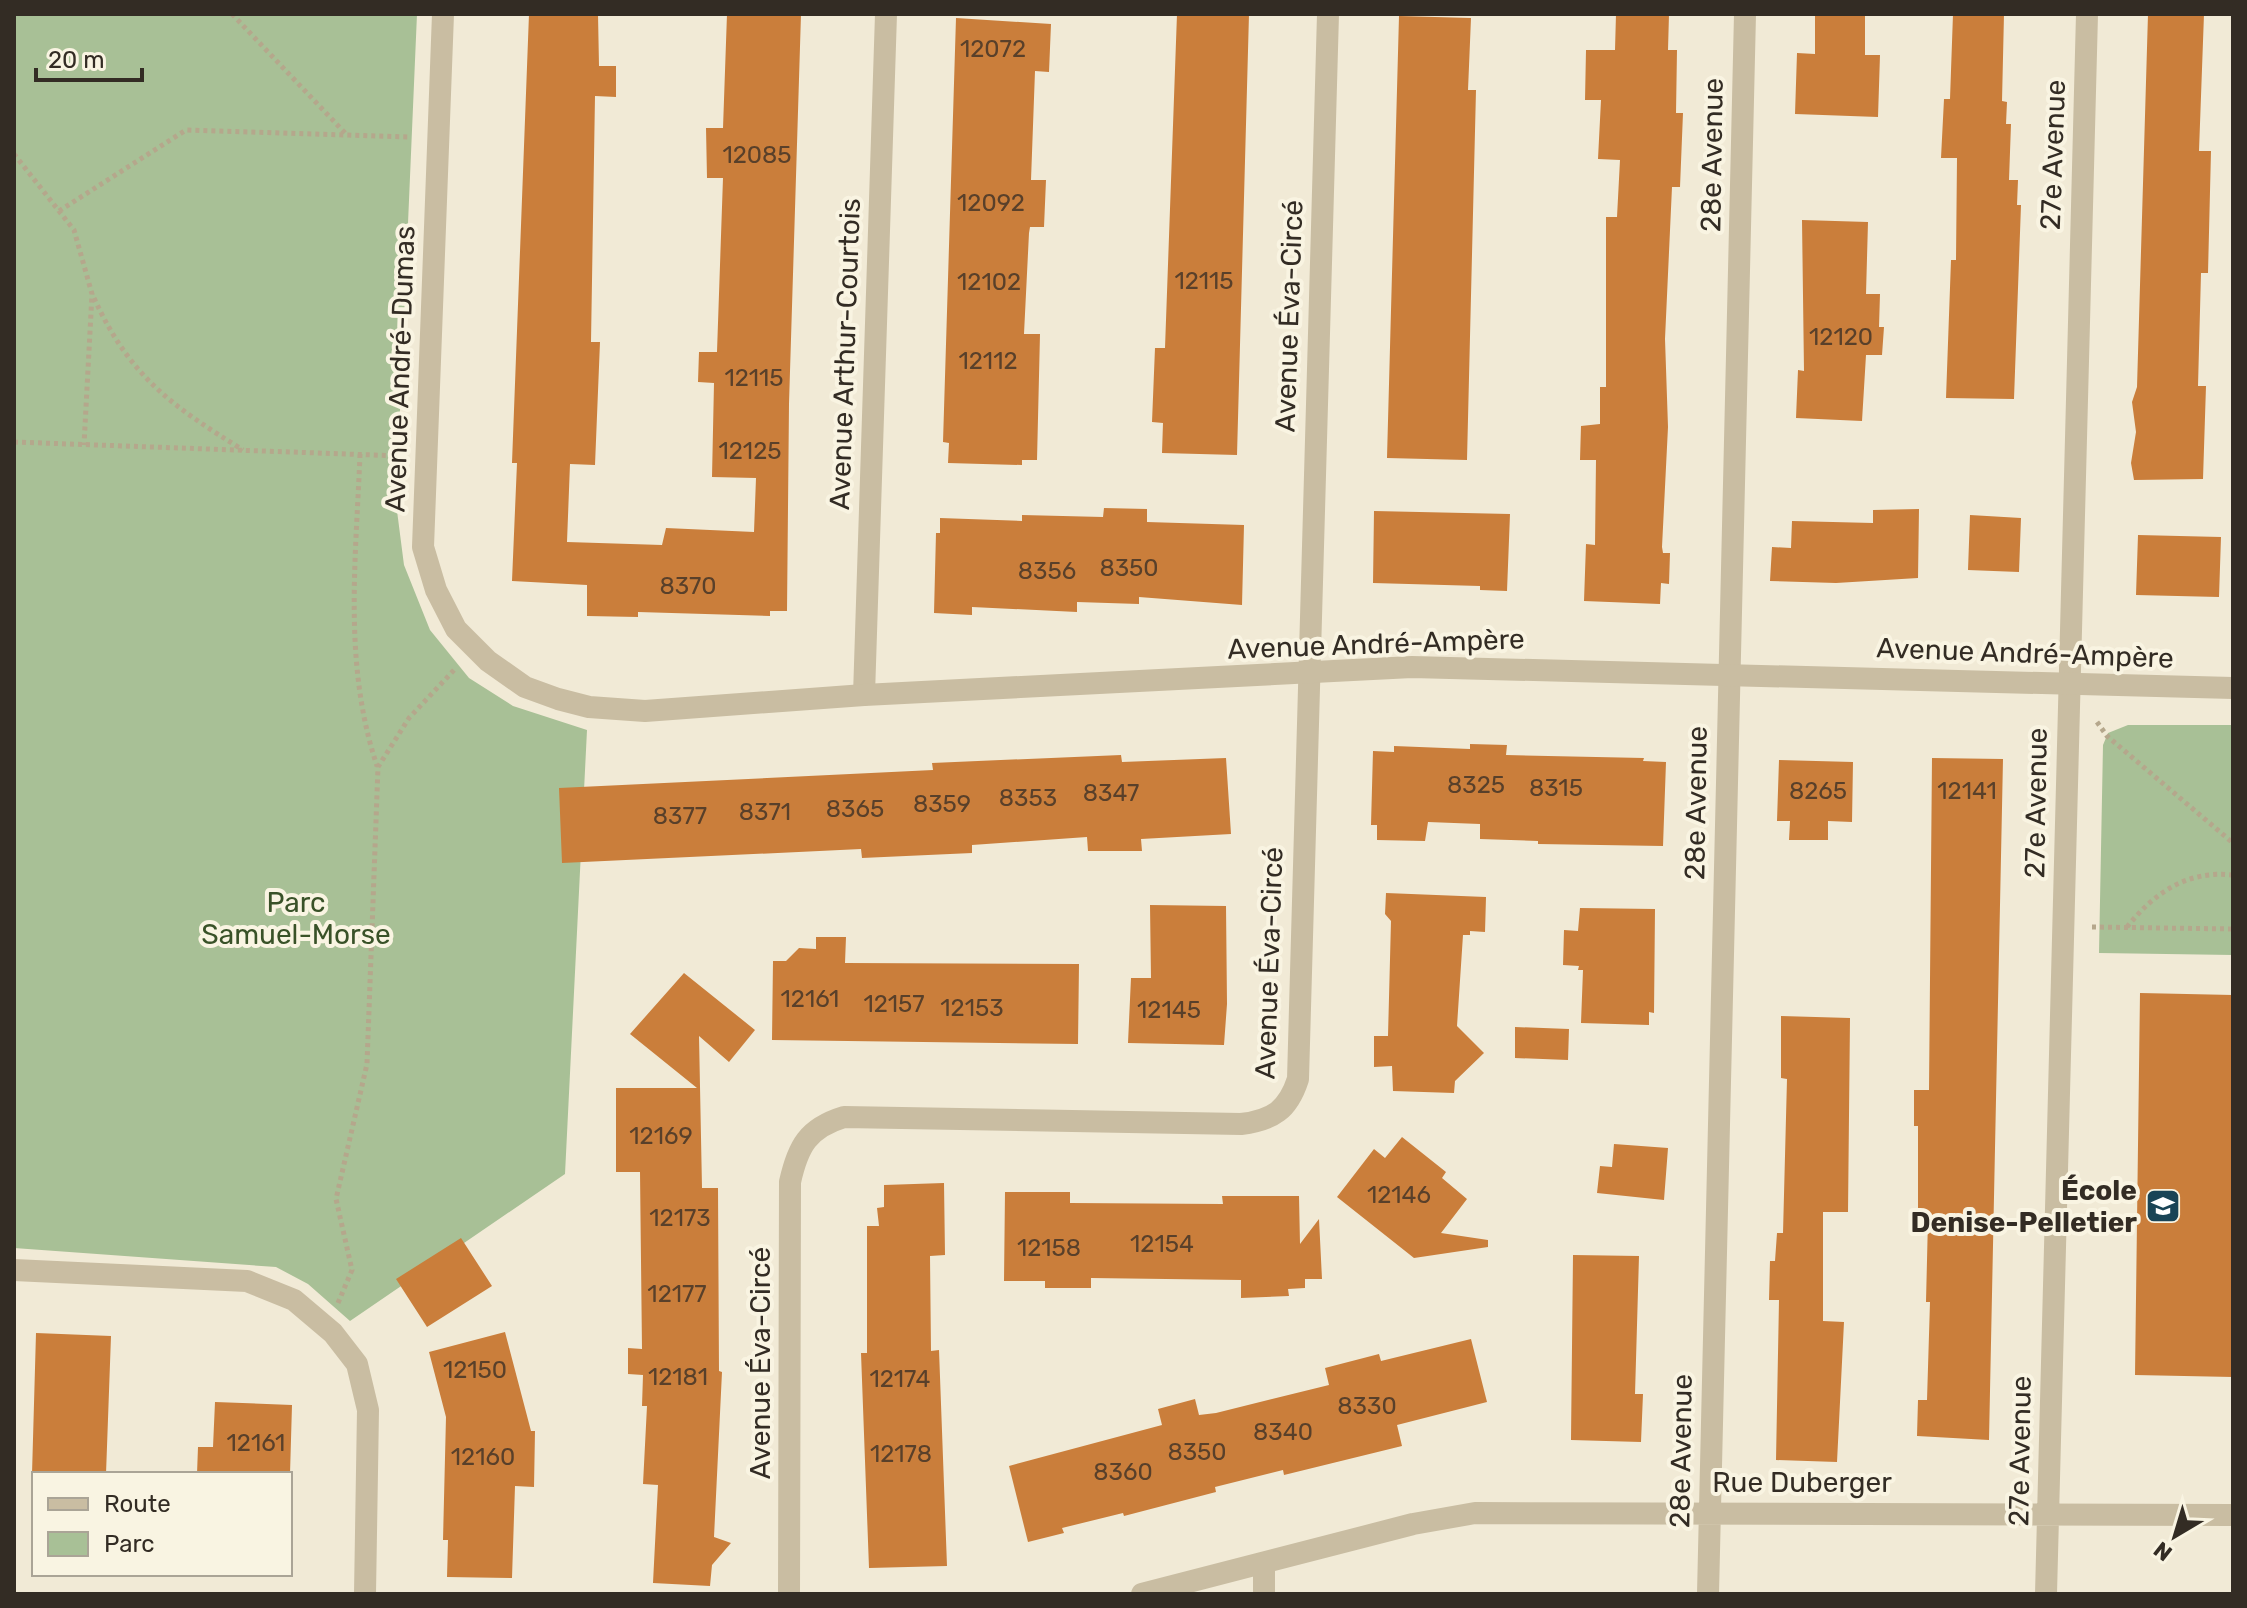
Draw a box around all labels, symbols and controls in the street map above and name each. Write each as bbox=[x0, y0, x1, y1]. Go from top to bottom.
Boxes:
scale bar bbox=[36, 32, 142, 82]
house number: 12072 bbox=[960, 35, 1026, 63]
text: 20 m bbox=[48, 46, 105, 74]
street label: 28e Avenue bbox=[1694, 78, 1730, 232]
street label: 27e Avenue bbox=[2034, 79, 2072, 231]
house number: 12085 bbox=[722, 141, 792, 169]
house number: 12092 bbox=[957, 189, 1025, 217]
street label: Avenue Arthur-Courtois bbox=[823, 198, 867, 510]
street label: Avenue Éva-Circé bbox=[1268, 199, 1310, 433]
street label: Avenue André-Dumas bbox=[379, 225, 421, 513]
house number: 12115 bbox=[1174, 267, 1234, 295]
house number: 12102 bbox=[957, 268, 1021, 296]
house number: 12120 bbox=[1809, 323, 1873, 351]
house number: 12112 bbox=[959, 347, 1018, 375]
house number: 12115 bbox=[724, 364, 784, 392]
house number: 12125 bbox=[719, 437, 781, 465]
house number: 8350 bbox=[1099, 554, 1159, 582]
house number: 8356 bbox=[1018, 557, 1076, 585]
house number: 8370 bbox=[659, 572, 717, 600]
street label: Avenue André-Ampère bbox=[1227, 622, 1525, 666]
street label: Avenue André-Ampère bbox=[1876, 631, 2174, 675]
street label: 28e Avenue bbox=[1678, 726, 1714, 880]
street label: 27e Avenue bbox=[2018, 727, 2054, 879]
house number: 8325 bbox=[1447, 771, 1505, 799]
house number: 8315 bbox=[1529, 774, 1583, 802]
house number: 8265 bbox=[1789, 777, 1847, 805]
house number: 12141 bbox=[1937, 777, 1997, 805]
house number: 8347 bbox=[1083, 779, 1139, 807]
house number: 8353 bbox=[999, 784, 1057, 812]
house number: 8359 bbox=[913, 790, 971, 818]
house number: 8365 bbox=[826, 795, 884, 823]
house number: 8371 bbox=[739, 798, 791, 826]
house number: 8377 bbox=[653, 802, 707, 830]
street label: Avenue Éva-Circé bbox=[1248, 846, 1290, 1080]
park label: Parc Samuel-Morse bbox=[201, 886, 391, 951]
house number: 12161 bbox=[781, 985, 839, 1013]
house number: 12157 bbox=[863, 990, 925, 1018]
house number: 12153 bbox=[940, 994, 1004, 1022]
house number: 12145 bbox=[1137, 996, 1201, 1024]
house number: 12169 bbox=[629, 1122, 693, 1150]
place label: École Denise-Pelletier bbox=[1911, 1174, 2137, 1239]
house number: 12146 bbox=[1367, 1181, 1431, 1209]
school or university icon: École Denise-Pelletier bbox=[2144, 1187, 2182, 1225]
house number: 12173 bbox=[649, 1204, 711, 1232]
house number: 12154 bbox=[1130, 1230, 1194, 1258]
house number: 12158 bbox=[1017, 1234, 1081, 1262]
street label: Avenue Éva-Circé bbox=[744, 1247, 777, 1479]
house number: 12177 bbox=[647, 1280, 707, 1308]
house number: 12150 bbox=[443, 1356, 507, 1384]
house number: 12181 bbox=[648, 1363, 708, 1391]
house number: 12174 bbox=[869, 1365, 931, 1393]
street label: 28e Avenue bbox=[1663, 1374, 1699, 1528]
street label: 27e Avenue bbox=[2002, 1375, 2038, 1527]
house number: 8330 bbox=[1337, 1392, 1397, 1420]
house number: 8340 bbox=[1253, 1418, 1313, 1446]
house number: 12161 bbox=[227, 1429, 285, 1457]
house number: 8350 bbox=[1167, 1438, 1227, 1466]
house number: 12178 bbox=[870, 1440, 932, 1468]
house number: 12160 bbox=[451, 1443, 515, 1471]
house number: 8360 bbox=[1093, 1458, 1153, 1486]
street label: Rue Duberger bbox=[1712, 1466, 1892, 1499]
legend bbox=[32, 1472, 292, 1576]
text: Route bbox=[104, 1490, 171, 1518]
north arrow bbox=[2135, 1496, 2215, 1576]
text: Parc bbox=[104, 1530, 155, 1558]
text: N bbox=[2148, 1536, 2178, 1567]

